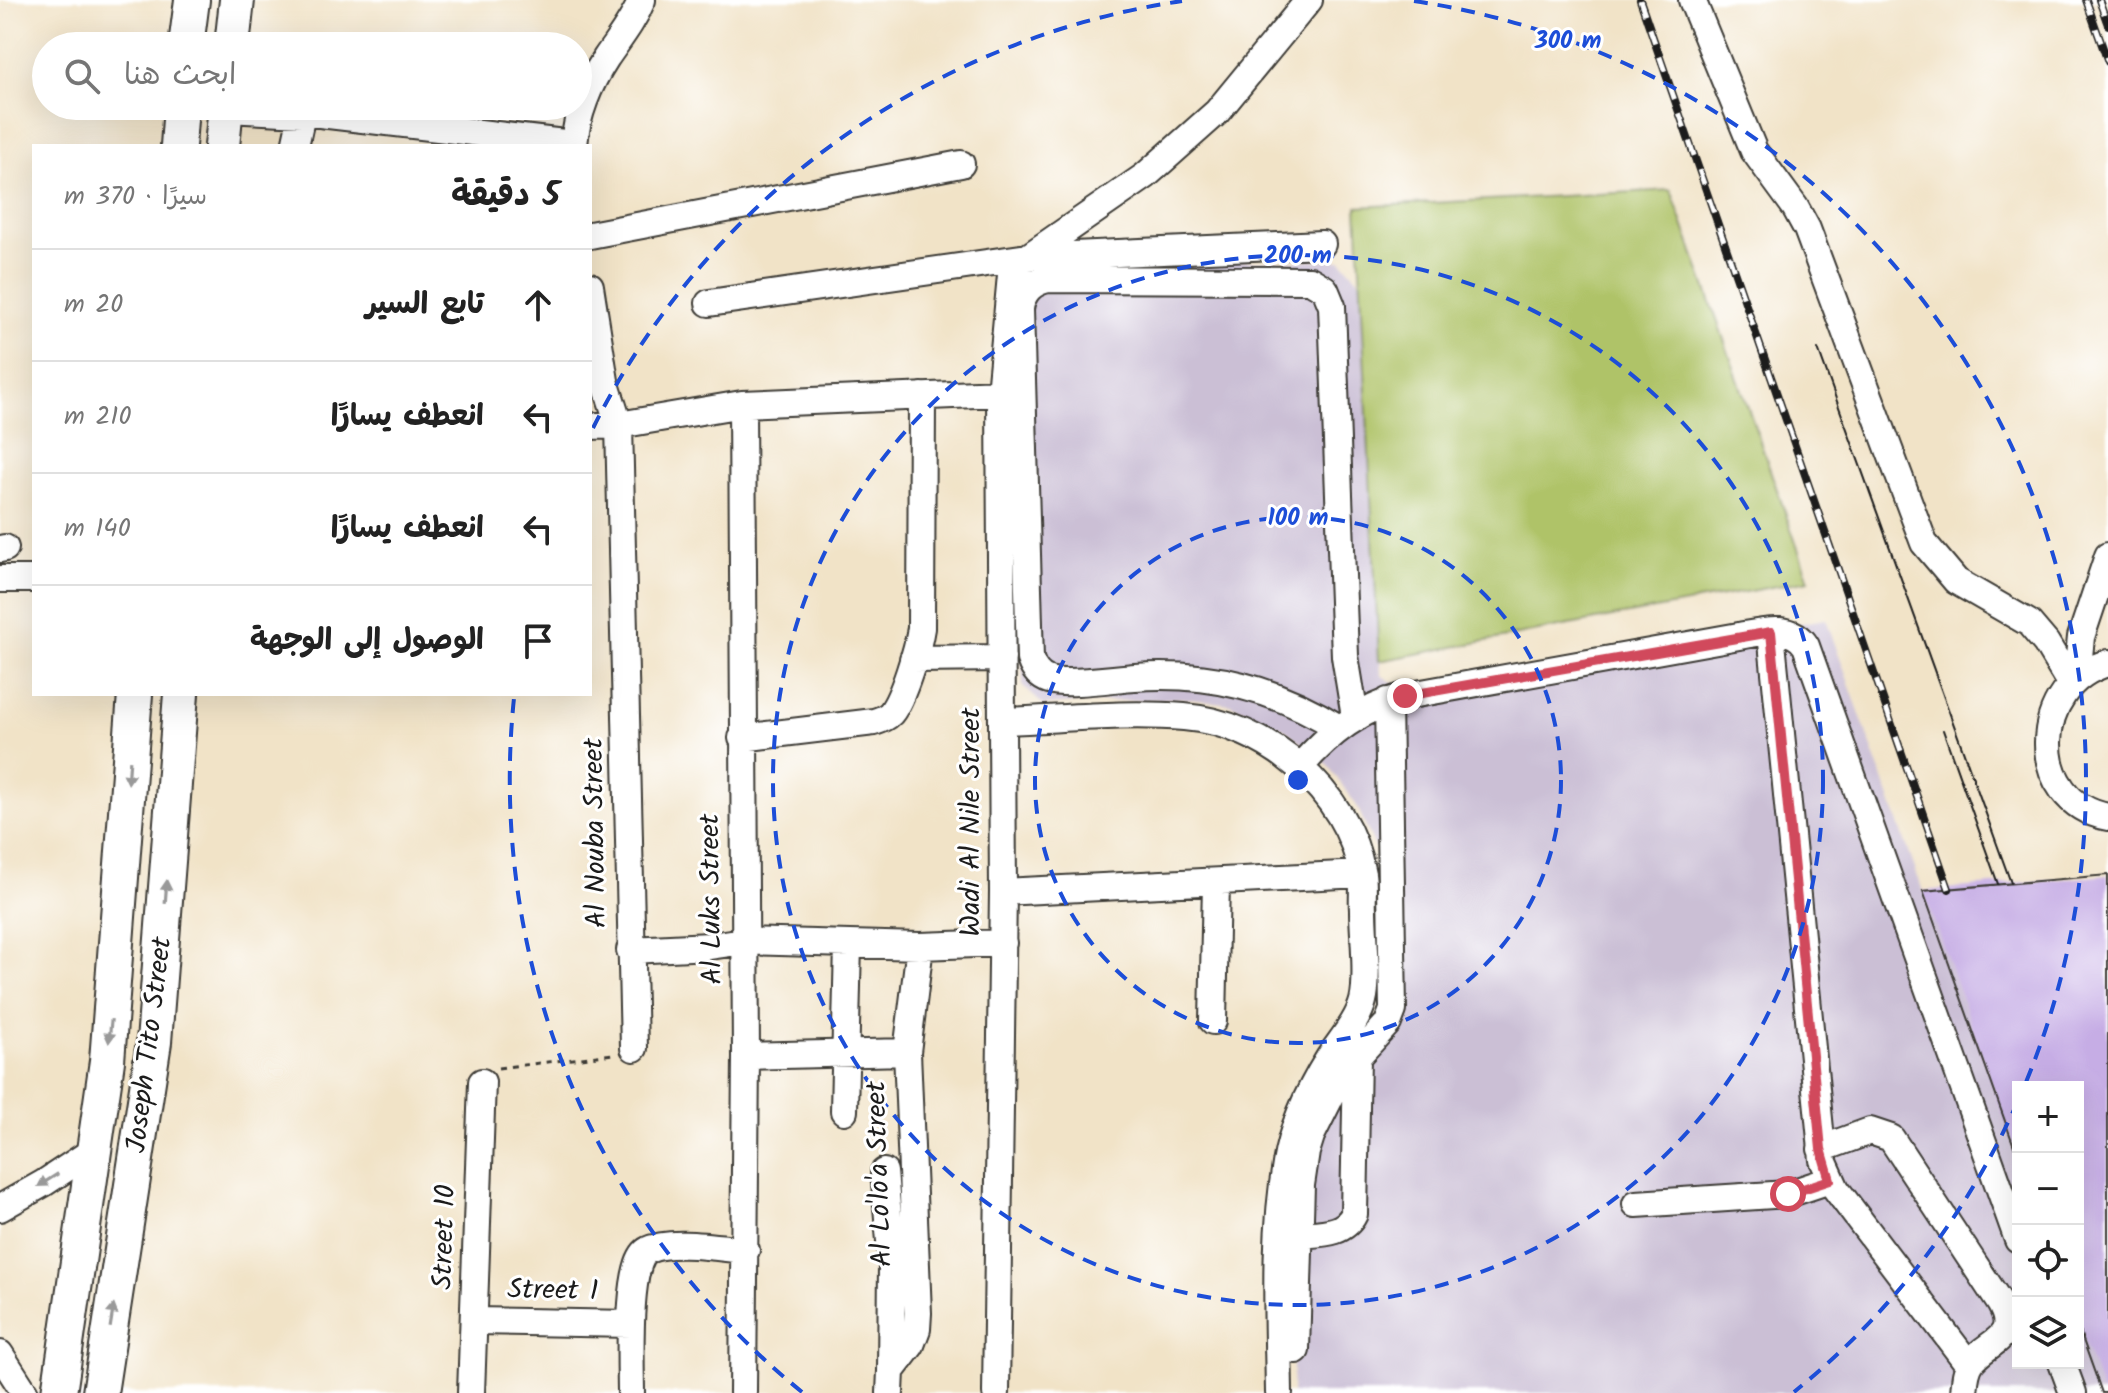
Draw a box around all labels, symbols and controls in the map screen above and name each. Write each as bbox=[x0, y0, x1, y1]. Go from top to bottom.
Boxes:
text: 300 m bbox=[1534, 22, 1601, 61]
search box bbox=[32, 32, 592, 120]
text: ابحث هنا bbox=[124, 52, 236, 100]
icon: search bbox=[60, 54, 104, 98]
text: 5 دقيقة bbox=[451, 169, 560, 223]
text: سيرًا · 370 m bbox=[64, 176, 207, 218]
text: 200 m bbox=[1264, 237, 1332, 276]
text: تابع السير bbox=[366, 281, 484, 329]
icon: ahead bbox=[516, 283, 560, 327]
text: 20 m bbox=[64, 284, 123, 326]
text: انعطف يسارًا bbox=[331, 393, 484, 441]
icon: left bbox=[516, 395, 560, 439]
text: 210 m bbox=[64, 396, 131, 438]
text: 100 m bbox=[1268, 499, 1328, 538]
text: انعطف يسارًا bbox=[331, 505, 484, 553]
icon: left bbox=[516, 507, 560, 551]
text: 140 m bbox=[64, 508, 131, 550]
text: الوصول إلى الوجهة bbox=[250, 617, 484, 665]
icon: arrive bbox=[516, 619, 560, 663]
route end bbox=[1387, 678, 1423, 714]
street label: Wadi Al Nile Street bbox=[949, 706, 994, 937]
street label: Al Nouba Street bbox=[572, 736, 620, 929]
one-way arrow bbox=[122, 760, 135, 785]
centre of rings bbox=[1284, 766, 1312, 794]
street label: Al Luks Street bbox=[688, 812, 736, 985]
one-way arrow bbox=[160, 879, 173, 904]
street label: Joseph Tito Street bbox=[114, 933, 186, 1156]
one-way arrow bbox=[104, 1019, 117, 1044]
street label: Al Lo'lo'a Street bbox=[854, 1079, 906, 1268]
map controls bbox=[2012, 1081, 2084, 1369]
button: + bbox=[2012, 1081, 2084, 1153]
button: − bbox=[2012, 1153, 2084, 1225]
one-way arrow bbox=[37, 1173, 59, 1187]
route start bbox=[1770, 1176, 1806, 1212]
street label: Street 10 bbox=[421, 1184, 469, 1290]
button: locate bbox=[2012, 1225, 2084, 1297]
street label: Street 1 bbox=[507, 1268, 599, 1314]
button: layers bbox=[2012, 1297, 2084, 1369]
one-way arrow bbox=[106, 1303, 119, 1328]

